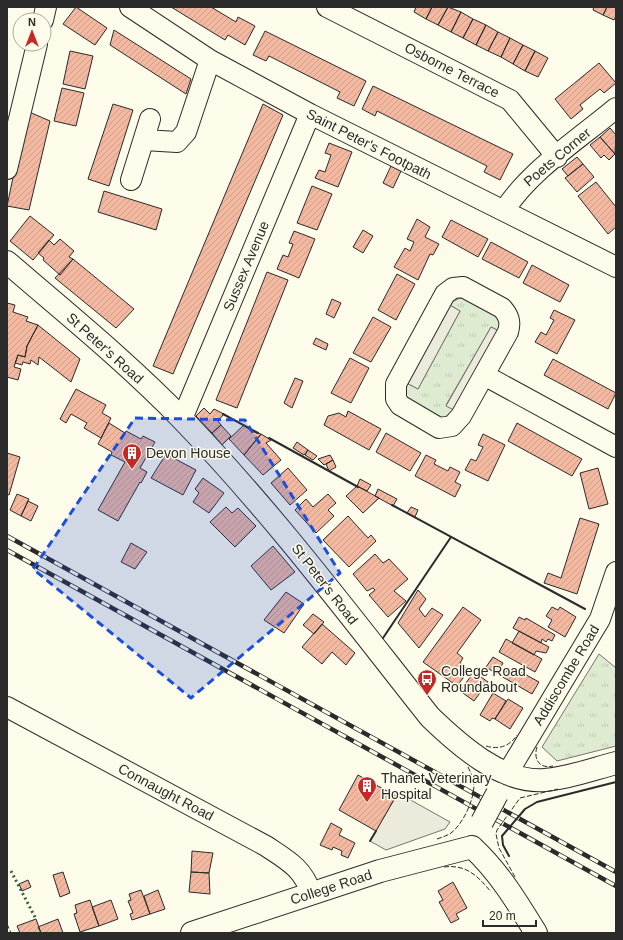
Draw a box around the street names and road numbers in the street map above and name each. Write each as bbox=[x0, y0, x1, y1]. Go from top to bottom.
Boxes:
street label: Osborne Terrace bbox=[402, 39, 502, 101]
street label: Saint Peter's Footpath bbox=[304, 106, 434, 182]
street label: Poets Corner bbox=[520, 124, 594, 190]
street label: Sussex Avenue bbox=[220, 218, 272, 313]
street label: St Peter's Road bbox=[63, 309, 147, 387]
street label: St Peter's Road bbox=[289, 541, 361, 627]
street label: Addiscombe Road bbox=[530, 622, 602, 728]
street label: Connaught Road bbox=[116, 760, 216, 824]
street label: College Road bbox=[288, 866, 374, 908]

